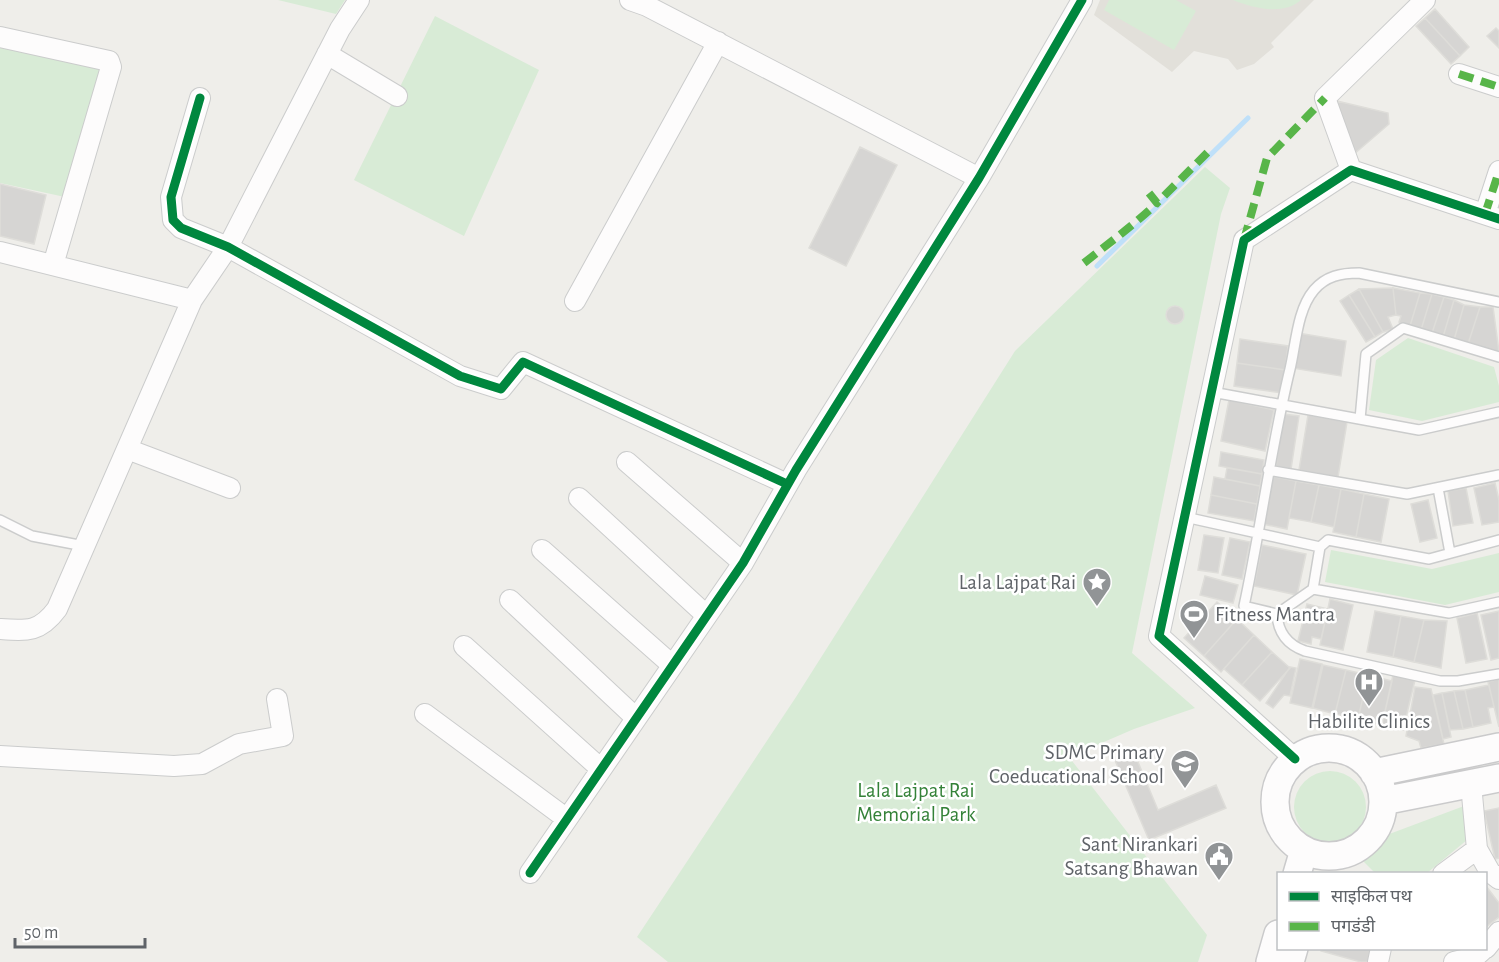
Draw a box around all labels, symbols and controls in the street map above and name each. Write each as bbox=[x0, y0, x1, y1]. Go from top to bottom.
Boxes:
place icon: Lala Lajpat Rai bbox=[1081, 566, 1113, 608]
place label: Lala Lajpat Rai bbox=[959, 572, 1076, 593]
sports icon: Fitness Mantra bbox=[1178, 598, 1210, 640]
place label: Fitness Mantra bbox=[1215, 604, 1335, 625]
hospital icon: Habilite Clinics bbox=[1353, 666, 1385, 708]
place label: Habilite Clinics bbox=[1308, 711, 1430, 732]
place label: SDMC Primary Coeducational School bbox=[989, 742, 1164, 787]
school or university icon: SDMC Primary Coeducational School bbox=[1169, 748, 1201, 790]
park label: Lala Lajpat Rai Memorial Park bbox=[856, 780, 976, 825]
place label: Sant Nirankari Satsang Bhawan bbox=[1065, 834, 1198, 879]
public building icon: Sant Nirankari Satsang Bhawan bbox=[1203, 840, 1235, 882]
legend bbox=[1277, 872, 1487, 950]
text: साइकिल पथ bbox=[1331, 886, 1413, 906]
scale bar bbox=[15, 911, 146, 949]
text: पगडंडी bbox=[1331, 916, 1376, 936]
text: 50 m bbox=[24, 924, 58, 942]

